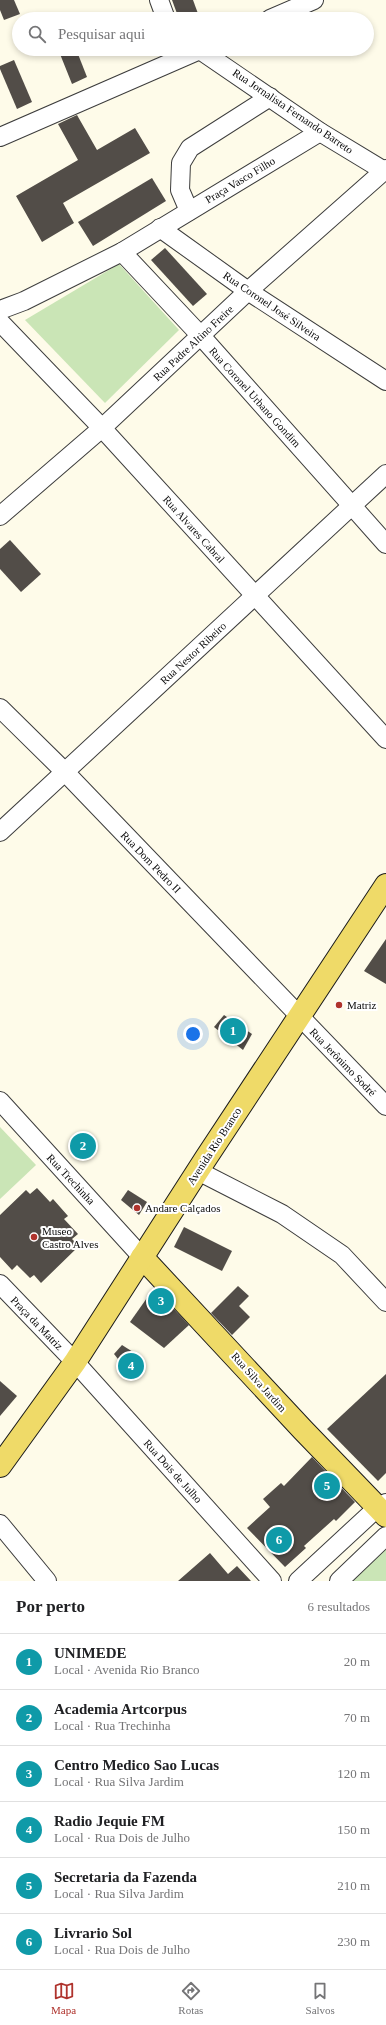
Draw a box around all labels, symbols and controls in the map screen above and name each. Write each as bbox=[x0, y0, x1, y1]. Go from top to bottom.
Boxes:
search box bbox=[12, 12, 374, 56]
icon: search bbox=[26, 23, 48, 45]
text: Pesquisar aqui bbox=[58, 26, 145, 42]
street label: Rua Jornalista Fernando Barreto bbox=[231, 66, 356, 156]
street label: Praça Vasco Filho bbox=[203, 154, 277, 206]
street label: Rua Coronel José Silveira bbox=[221, 269, 323, 343]
street label: Rua Padre Altino Freire bbox=[151, 303, 235, 383]
street label: Rua Coronel Urbano Gondim bbox=[207, 345, 303, 450]
street label: Rua Alvares Cabral bbox=[161, 493, 227, 565]
street label: Rua Nestor Ribeiro bbox=[158, 619, 229, 687]
street label: Rua Dom Pedro II bbox=[119, 829, 184, 896]
place label: Matriz bbox=[347, 999, 376, 1011]
marker: Matriz bbox=[334, 1000, 344, 1010]
pin: 1 bbox=[220, 1016, 246, 1046]
your location bbox=[183, 1024, 203, 1044]
street label: Rua Jerônimo Sodré bbox=[307, 1026, 379, 1099]
street label: Avenida Rio Branco bbox=[185, 1105, 244, 1187]
pin: 2 bbox=[70, 1131, 96, 1161]
street label: Rua Trechinha bbox=[45, 1151, 97, 1207]
place label: Andare Calçados bbox=[145, 1202, 220, 1214]
marker: Andare Calçados bbox=[132, 1203, 142, 1213]
place label: Museo Castro Alves bbox=[42, 1225, 99, 1250]
marker: Museo Castro Alves bbox=[29, 1232, 39, 1242]
pin: 3 bbox=[148, 1286, 174, 1316]
street label: Praça da Matriz bbox=[8, 1294, 66, 1352]
street label: Rua Silva Jardim bbox=[229, 1350, 289, 1414]
pin: 4 bbox=[118, 1351, 144, 1381]
street label: Rua Dois de Julho bbox=[141, 1437, 205, 1505]
pin: 5 bbox=[314, 1471, 340, 1501]
pin: 6 bbox=[266, 1525, 292, 1555]
text: Por perto bbox=[16, 1597, 85, 1616]
text: 6 resultados bbox=[308, 1599, 370, 1614]
text: UNIMEDE bbox=[54, 1645, 127, 1661]
text: 1 bbox=[26, 1654, 32, 1669]
text: 20 m bbox=[344, 1654, 370, 1669]
text: Local · Avenida Rio Branco bbox=[54, 1662, 200, 1677]
text: Academia Artcorpus bbox=[54, 1701, 187, 1717]
text: 2 bbox=[26, 1710, 32, 1725]
text: 70 m bbox=[344, 1710, 370, 1725]
text: Local · Rua Trechinha bbox=[54, 1718, 171, 1733]
text: Centro Medico Sao Lucas bbox=[54, 1757, 219, 1773]
text: 3 bbox=[26, 1766, 32, 1781]
text: 120 m bbox=[337, 1766, 370, 1781]
text: Local · Rua Silva Jardim bbox=[54, 1774, 184, 1789]
text: Radio Jequie FM bbox=[54, 1813, 165, 1829]
text: 4 bbox=[26, 1822, 32, 1837]
text: 150 m bbox=[337, 1822, 370, 1837]
text: Local · Rua Dois de Julho bbox=[54, 1830, 190, 1845]
text: Secretaria da Fazenda bbox=[54, 1869, 197, 1885]
text: 5 bbox=[26, 1878, 32, 1893]
text: 210 m bbox=[337, 1878, 370, 1893]
text: Local · Rua Silva Jardim bbox=[54, 1886, 184, 1901]
text: Livrario Sol bbox=[54, 1925, 132, 1941]
text: 6 bbox=[26, 1934, 32, 1949]
text: 230 m bbox=[337, 1934, 370, 1949]
text: Local · Rua Dois de Julho bbox=[54, 1942, 190, 1957]
tab: Mapa bbox=[51, 1980, 76, 2016]
tab: Rotas bbox=[178, 1980, 203, 2016]
tab: Salvos bbox=[306, 1980, 335, 2016]

